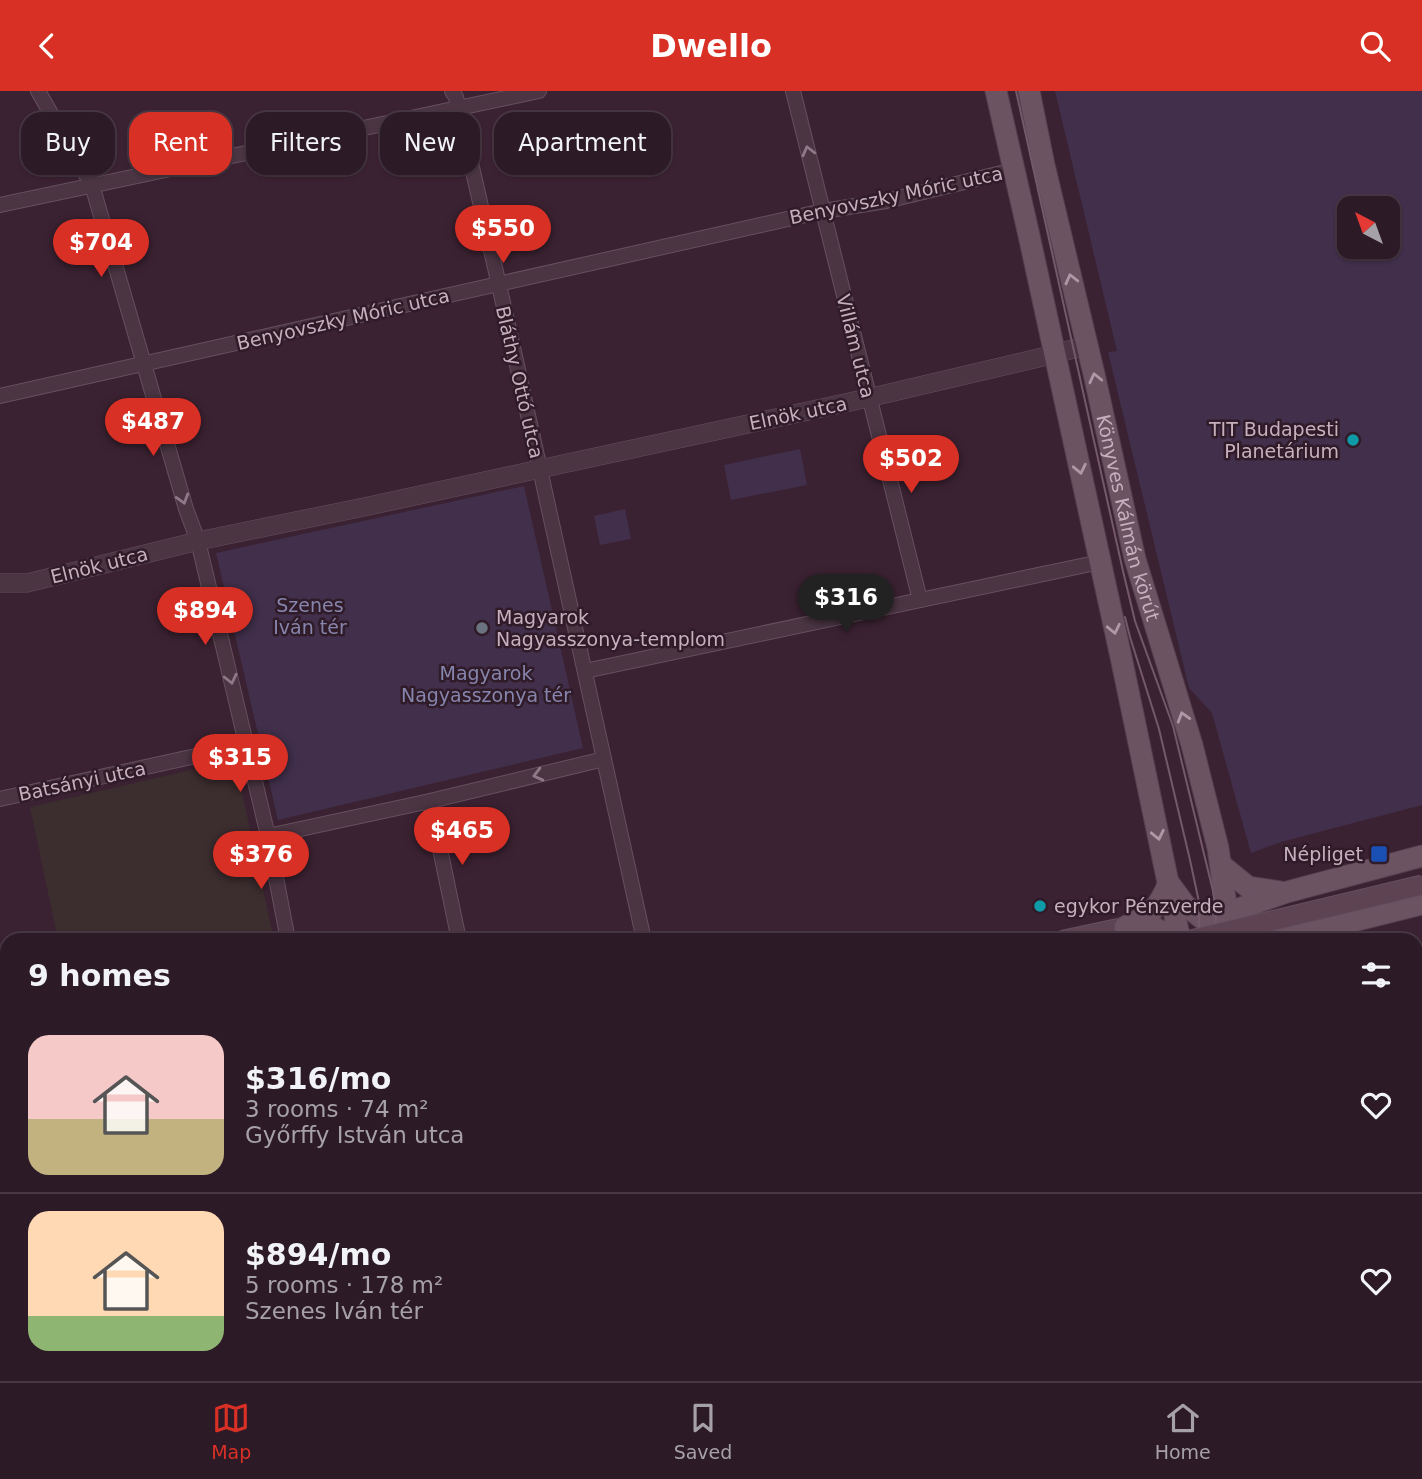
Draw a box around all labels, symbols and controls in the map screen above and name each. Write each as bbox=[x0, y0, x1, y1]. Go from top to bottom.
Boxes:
icon: back bbox=[28, 27, 66, 65]
text: Dwello bbox=[650, 27, 772, 65]
icon: search bbox=[1356, 27, 1394, 65]
chip: Buy bbox=[21, 112, 115, 175]
chip: Rent bbox=[129, 112, 232, 175]
chip: Filters bbox=[246, 112, 366, 175]
chip: New bbox=[380, 112, 480, 175]
chip: Apartment bbox=[494, 112, 671, 175]
one-way arrow bbox=[802, 145, 816, 157]
street label: Benyovszky Móric utca bbox=[787, 162, 1005, 228]
north arrow bbox=[1337, 196, 1400, 259]
map controls bbox=[1337, 196, 1400, 259]
pin: $550 bbox=[462, 205, 544, 265]
text: $550 bbox=[471, 215, 535, 241]
pin: $704 bbox=[60, 219, 142, 279]
text: $704 bbox=[69, 229, 133, 255]
one-way arrow bbox=[1065, 273, 1079, 285]
street label: Benyovszky Móric utca bbox=[235, 284, 451, 354]
street label: Villám utca bbox=[832, 292, 880, 400]
street label: Bláthy Ottó utca bbox=[492, 304, 548, 460]
one-way arrow bbox=[1089, 372, 1103, 384]
street label: Elnök utca bbox=[747, 392, 849, 434]
pin: $487 bbox=[112, 399, 194, 458]
text: $487 bbox=[121, 408, 185, 434]
street label: Könyves Kálmán körút bbox=[1092, 412, 1164, 623]
place label: TIT Budapesti Planetárium bbox=[1208, 418, 1339, 462]
marker: TIT Budapesti Planetárium bbox=[1345, 432, 1361, 448]
pin: $502 bbox=[870, 435, 952, 495]
text: $502 bbox=[879, 445, 943, 471]
one-way arrow bbox=[1071, 463, 1086, 475]
one-way arrow bbox=[175, 493, 190, 505]
street label: Elnök utca bbox=[48, 542, 150, 588]
pin: $316 bbox=[805, 575, 887, 634]
text: $316 bbox=[814, 584, 878, 610]
pin: $894 bbox=[164, 587, 246, 647]
park label: Szenes Iván tér bbox=[273, 594, 347, 638]
text: $894 bbox=[173, 597, 237, 623]
place label: Magyarok Nagyasszonya-templom bbox=[496, 606, 725, 650]
marker: Magyarok Nagyasszonya-templom bbox=[474, 620, 490, 636]
one-way arrow bbox=[1106, 623, 1121, 635]
park label: Magyarok Nagyasszonya tér bbox=[401, 662, 571, 706]
one-way arrow bbox=[222, 673, 237, 685]
one-way arrow bbox=[1177, 711, 1192, 723]
pin: $315 bbox=[199, 735, 281, 794]
text: $315 bbox=[208, 744, 272, 770]
street label: Batsányi utca bbox=[16, 757, 148, 805]
one-way arrow bbox=[532, 767, 544, 781]
pin: $465 bbox=[421, 807, 503, 867]
text: $465 bbox=[430, 817, 494, 843]
one-way arrow bbox=[1150, 829, 1165, 841]
pin: $376 bbox=[220, 831, 302, 891]
text: $376 bbox=[229, 841, 293, 867]
place label: Népliget bbox=[1283, 843, 1363, 865]
marker: Népliget bbox=[1369, 844, 1389, 864]
place label: egykor Pénzverde bbox=[1054, 895, 1223, 917]
marker: egykor Pénzverde bbox=[1032, 898, 1048, 914]
icon: filters bbox=[1357, 956, 1395, 994]
text: 9 homes bbox=[28, 958, 171, 993]
text: $316/mo bbox=[245, 1061, 391, 1096]
icon: home bbox=[84, 1063, 168, 1147]
icon: heart bbox=[1357, 1086, 1395, 1124]
text: 3 rooms · 74 m² bbox=[245, 1096, 429, 1122]
text: Győrffy István utca bbox=[245, 1122, 464, 1148]
text: $894/mo bbox=[245, 1237, 391, 1272]
icon: home bbox=[84, 1239, 168, 1323]
icon: heart bbox=[1357, 1262, 1395, 1300]
text: 5 rooms · 178 m² bbox=[245, 1272, 443, 1298]
text: Szenes Iván tér bbox=[245, 1298, 423, 1324]
tab: Map bbox=[211, 1399, 251, 1463]
tab: Saved bbox=[674, 1399, 732, 1463]
tab: Home bbox=[1155, 1399, 1211, 1463]

